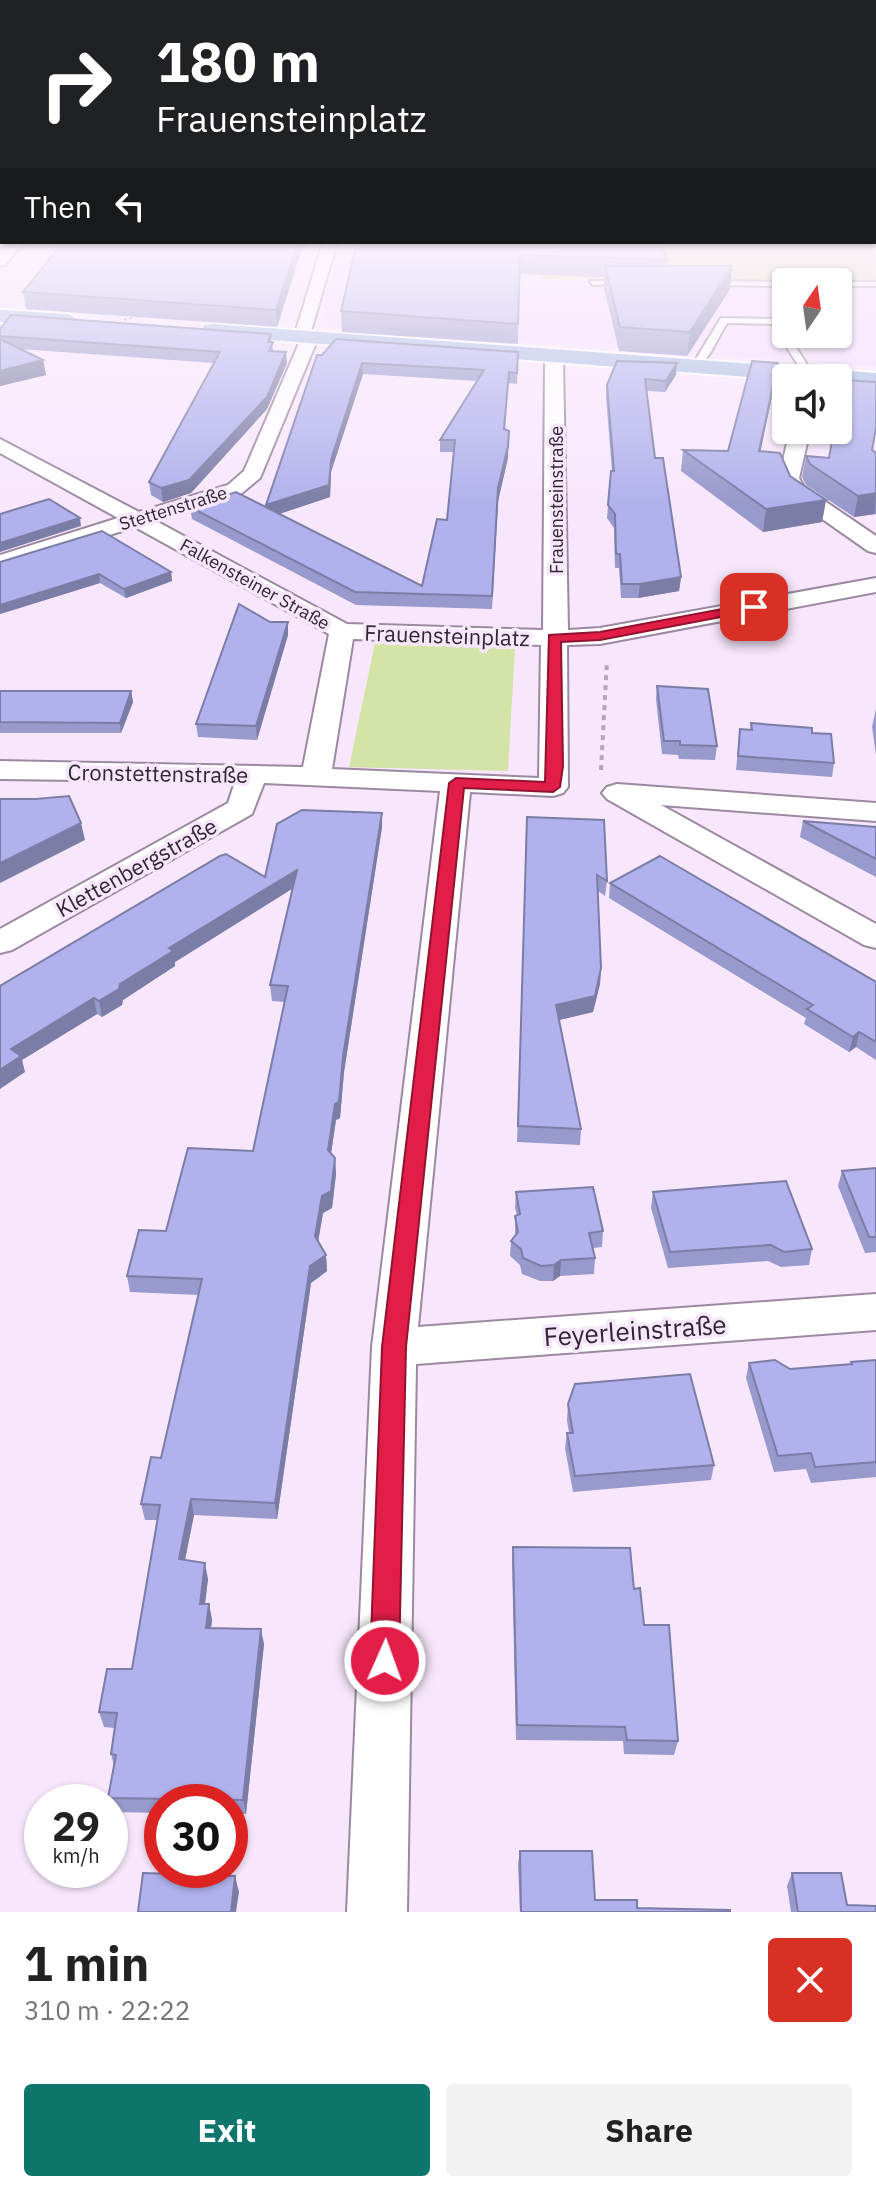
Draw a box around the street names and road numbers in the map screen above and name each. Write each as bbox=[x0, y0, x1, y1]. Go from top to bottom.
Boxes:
street label: Frauensteinstraße bbox=[545, 426, 568, 574]
street label: Stettenstraße bbox=[116, 481, 230, 535]
street label: Falkensteiner Straße bbox=[176, 533, 334, 635]
street label: Frauensteinplatz bbox=[364, 618, 530, 652]
street label: Cronstettenstraße bbox=[67, 757, 249, 789]
street label: Klettenbergstraße bbox=[50, 811, 222, 923]
street label: Feyerleinstraße bbox=[542, 1307, 728, 1353]

